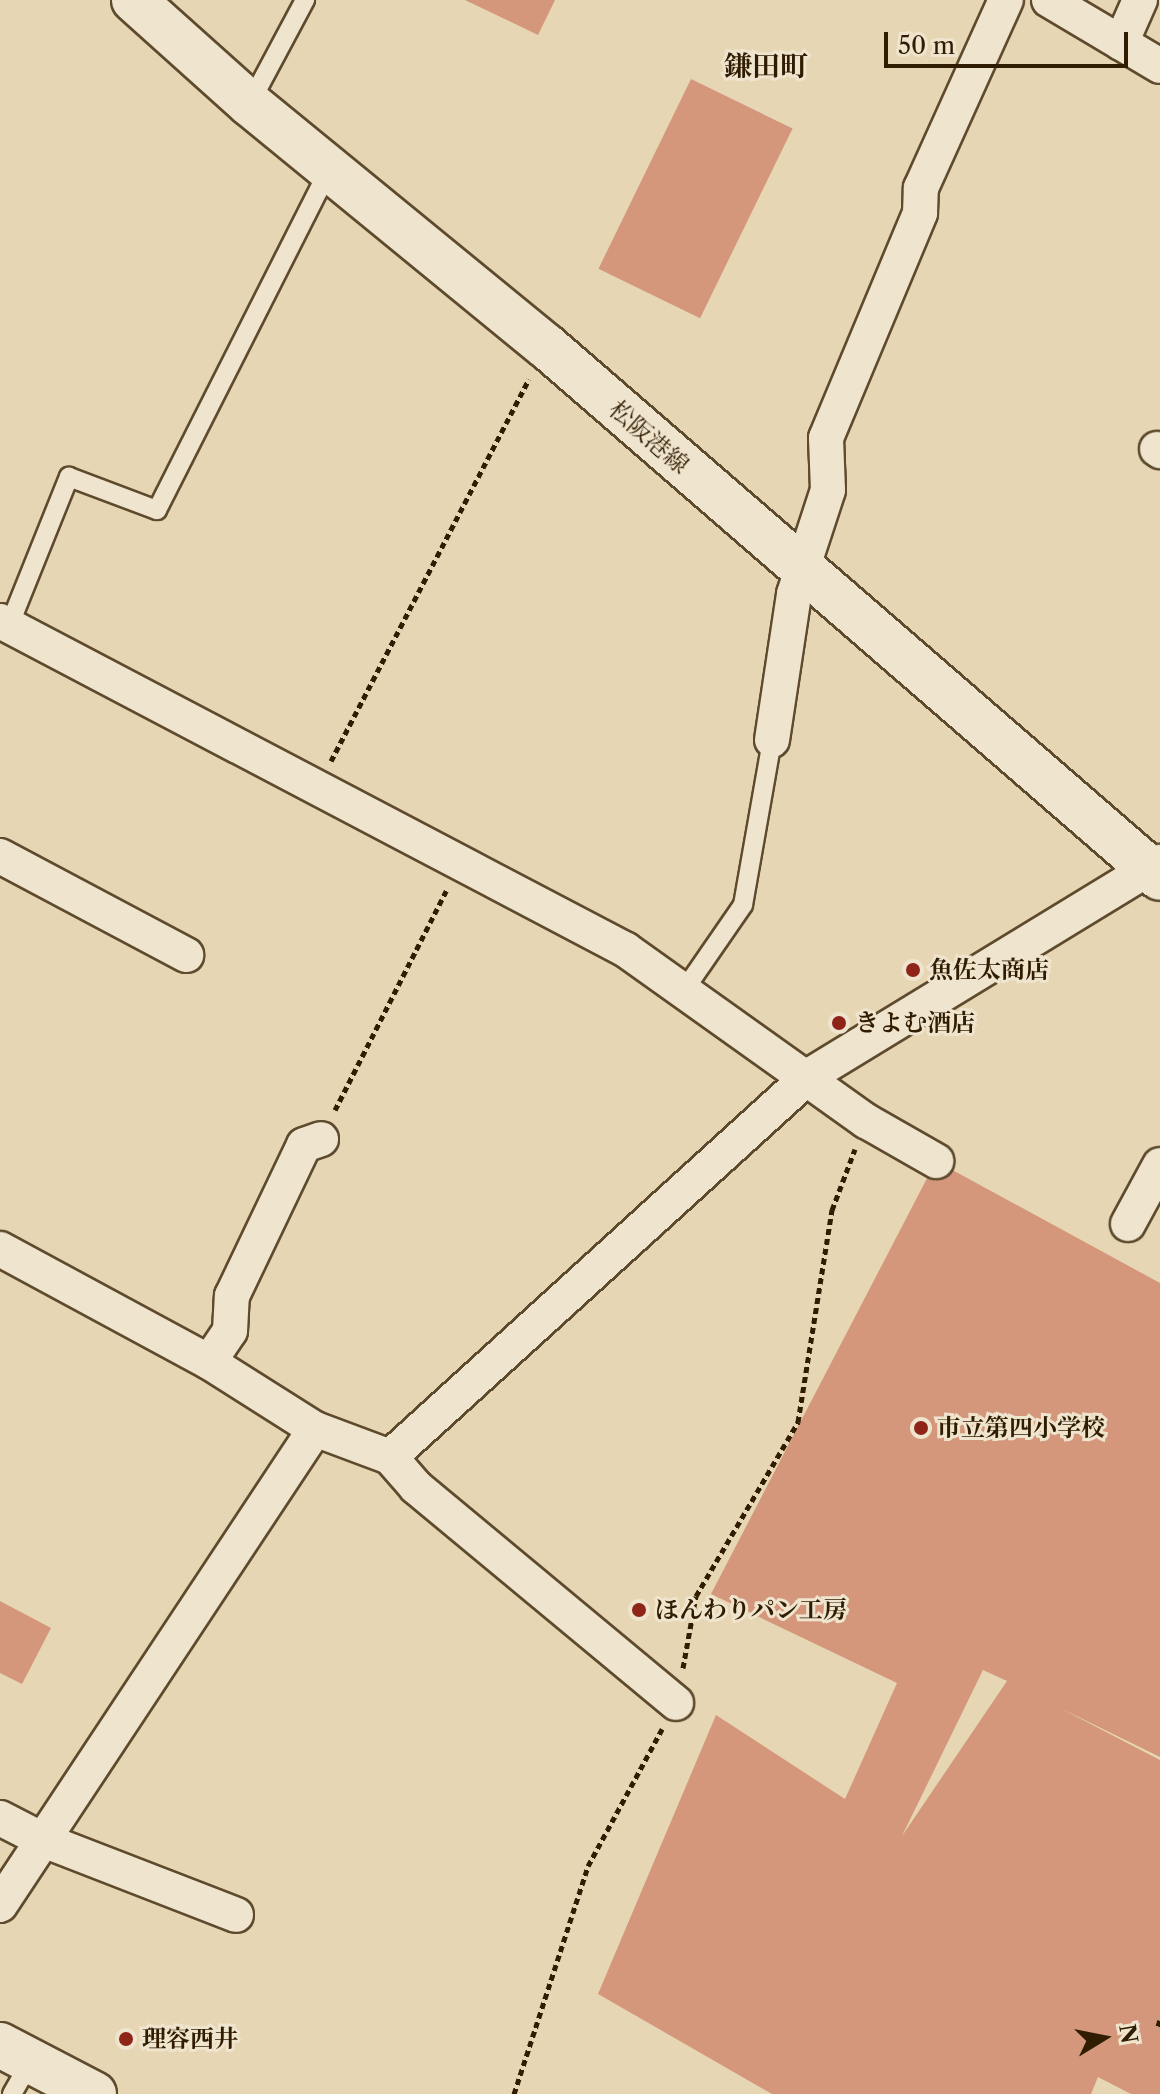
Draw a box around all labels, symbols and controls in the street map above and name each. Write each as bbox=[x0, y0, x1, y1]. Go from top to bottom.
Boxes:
scale bar bbox=[888, 16, 1132, 66]
text: 50 m bbox=[898, 31, 955, 60]
district label: 鎌田町 bbox=[724, 49, 808, 83]
street label: 松阪港線 bbox=[603, 395, 695, 479]
place label: 魚佐太商店 bbox=[929, 956, 1049, 984]
marker: 魚佐太商店 bbox=[904, 961, 922, 979]
place label: きよむ酒店 bbox=[855, 1009, 975, 1037]
marker: きよむ酒店 bbox=[830, 1014, 848, 1032]
place label: 市立第四小学校 bbox=[937, 1414, 1105, 1442]
marker: 市立第四小学校 bbox=[912, 1419, 930, 1437]
place label: ほんわりパン工房 bbox=[655, 1596, 847, 1624]
marker: ほんわりパン工房 bbox=[630, 1601, 648, 1619]
north arrow bbox=[1064, 1998, 1144, 2078]
text: N bbox=[1113, 2022, 1143, 2046]
place label: 理容西井 bbox=[142, 2025, 238, 2053]
marker: 理容西井 bbox=[117, 2030, 135, 2048]

